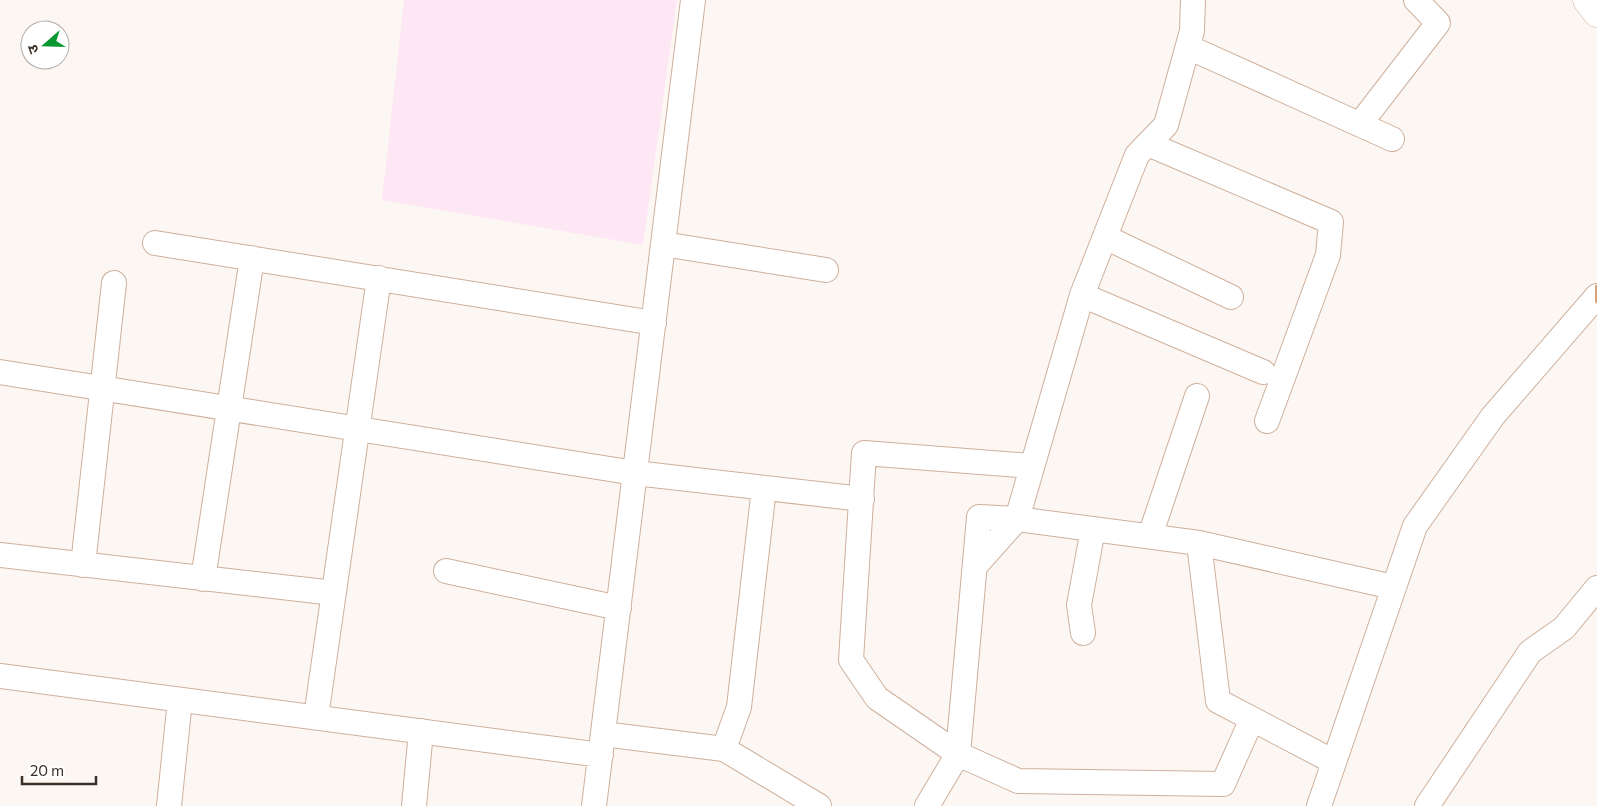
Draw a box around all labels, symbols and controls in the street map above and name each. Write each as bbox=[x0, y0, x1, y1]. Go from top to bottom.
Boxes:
north arrow bbox=[20, 20, 70, 70]
text: उ bbox=[23, 42, 42, 56]
scale bar bbox=[22, 754, 96, 786]
text: 20 m bbox=[30, 761, 64, 779]

